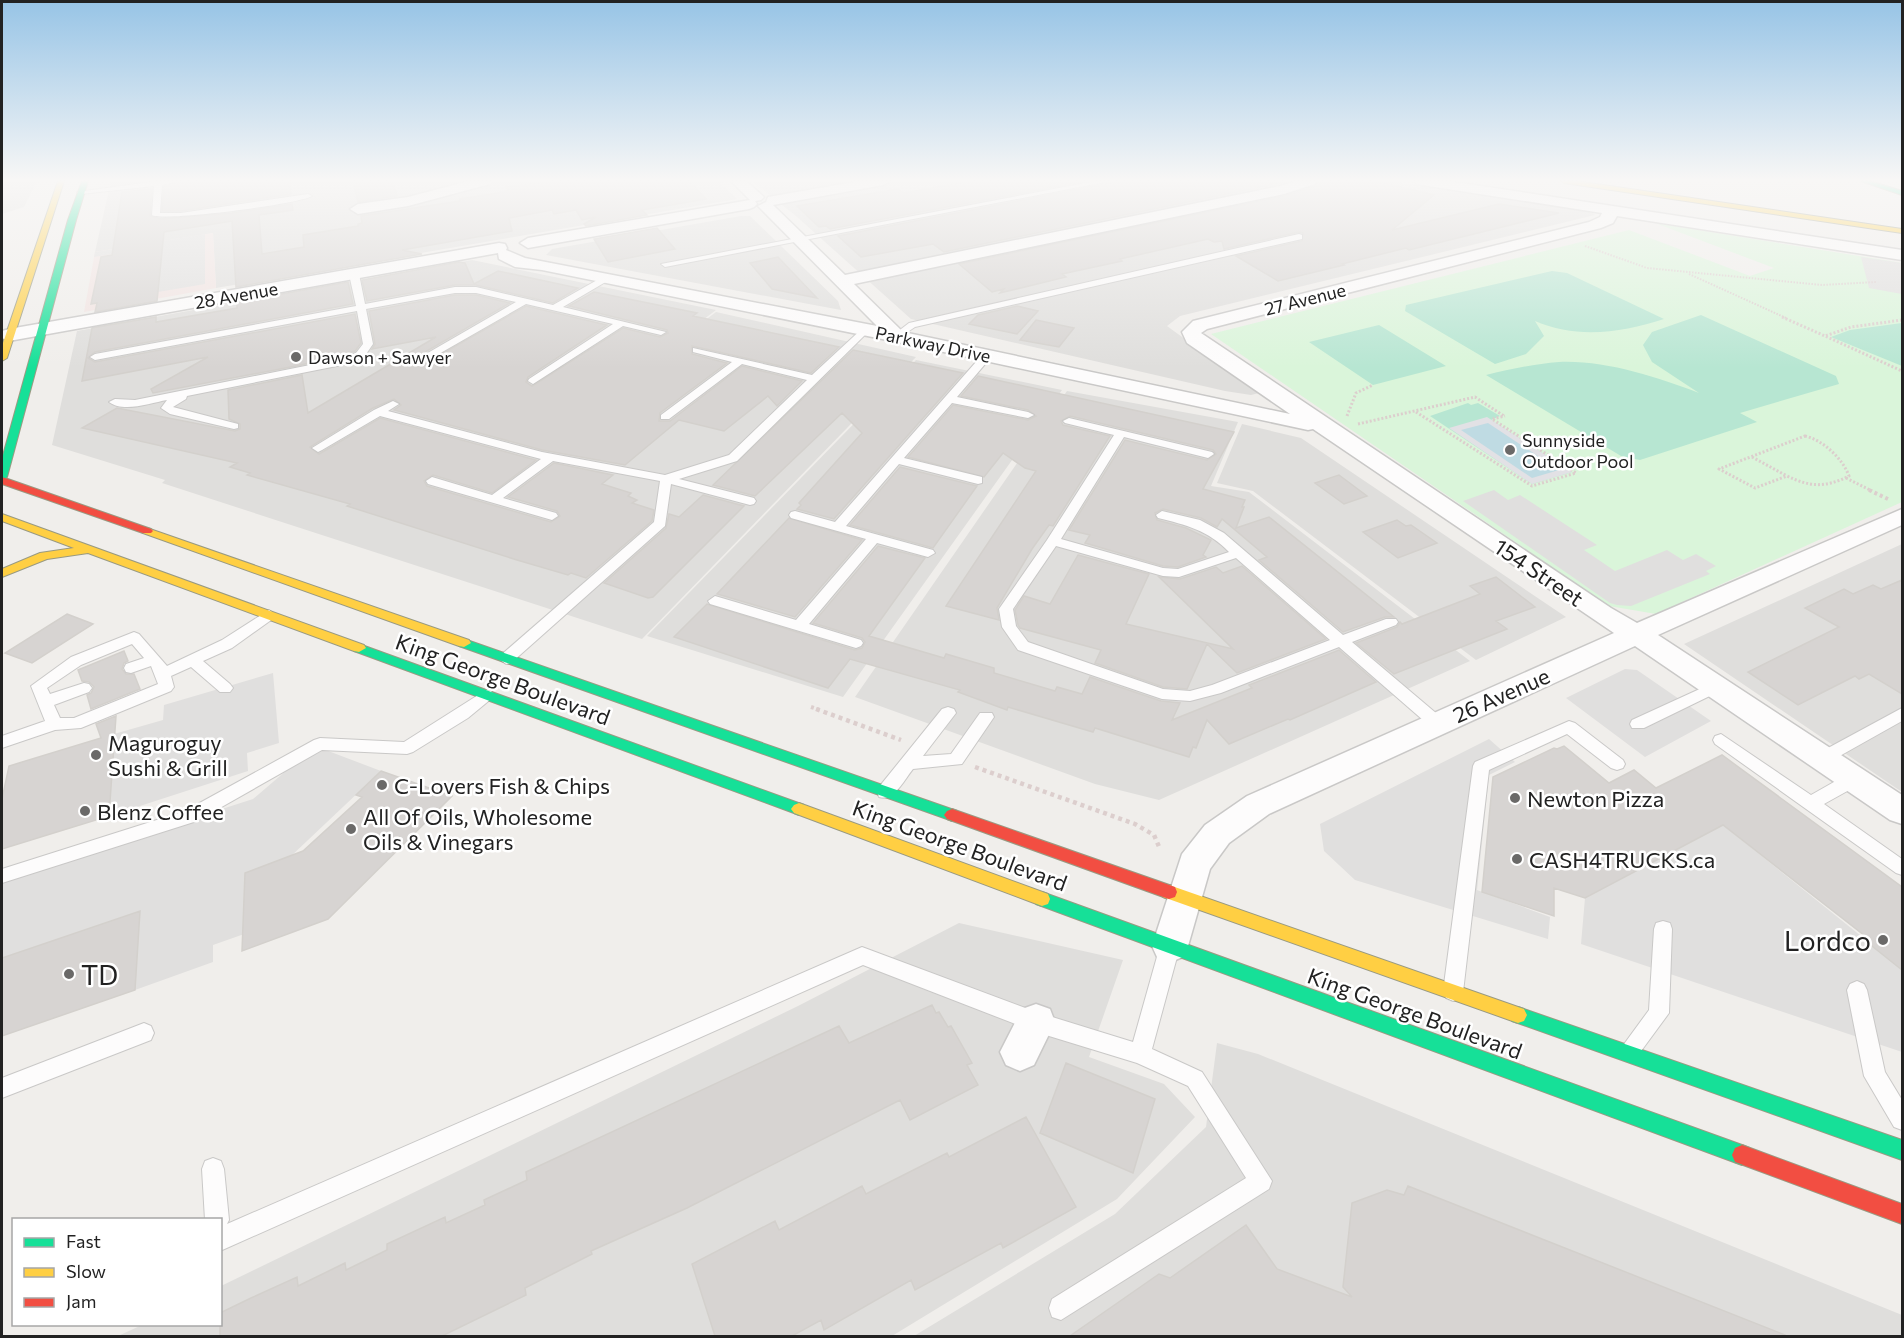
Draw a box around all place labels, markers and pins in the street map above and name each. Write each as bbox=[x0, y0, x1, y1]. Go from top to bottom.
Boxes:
place label: Dawson + Sawyer bbox=[308, 346, 451, 368]
marker: Dawson + Sawyer bbox=[289, 350, 303, 364]
place label: Sunnyside Outdoor Pool bbox=[1522, 429, 1634, 472]
marker: Sunnyside Outdoor Pool bbox=[1503, 443, 1517, 457]
place label: Maguroguy Sushi & Grill bbox=[108, 729, 228, 781]
marker: Maguroguy Sushi & Grill bbox=[89, 748, 103, 762]
place label: C-Lovers Fish & Chips bbox=[394, 772, 610, 799]
marker: C-Lovers Fish & Chips bbox=[375, 778, 389, 792]
place label: Newton Pizza bbox=[1527, 785, 1664, 812]
marker: Newton Pizza bbox=[1508, 791, 1522, 805]
place label: Blenz Coffee bbox=[97, 798, 224, 825]
place label: All Of Oils, Wholesome Oils & Vinegars bbox=[363, 803, 592, 855]
marker: Blenz Coffee bbox=[78, 804, 92, 818]
marker: All Of Oils, Wholesome Oils & Vinegars bbox=[344, 822, 358, 836]
place label: CASH4TRUCKS.ca bbox=[1529, 846, 1715, 873]
marker: CASH4TRUCKS.ca bbox=[1510, 852, 1524, 866]
place label: Lordco bbox=[1784, 924, 1871, 957]
marker: Lordco bbox=[1876, 933, 1890, 947]
place label: TD bbox=[81, 958, 118, 991]
marker: TD bbox=[62, 967, 76, 981]

